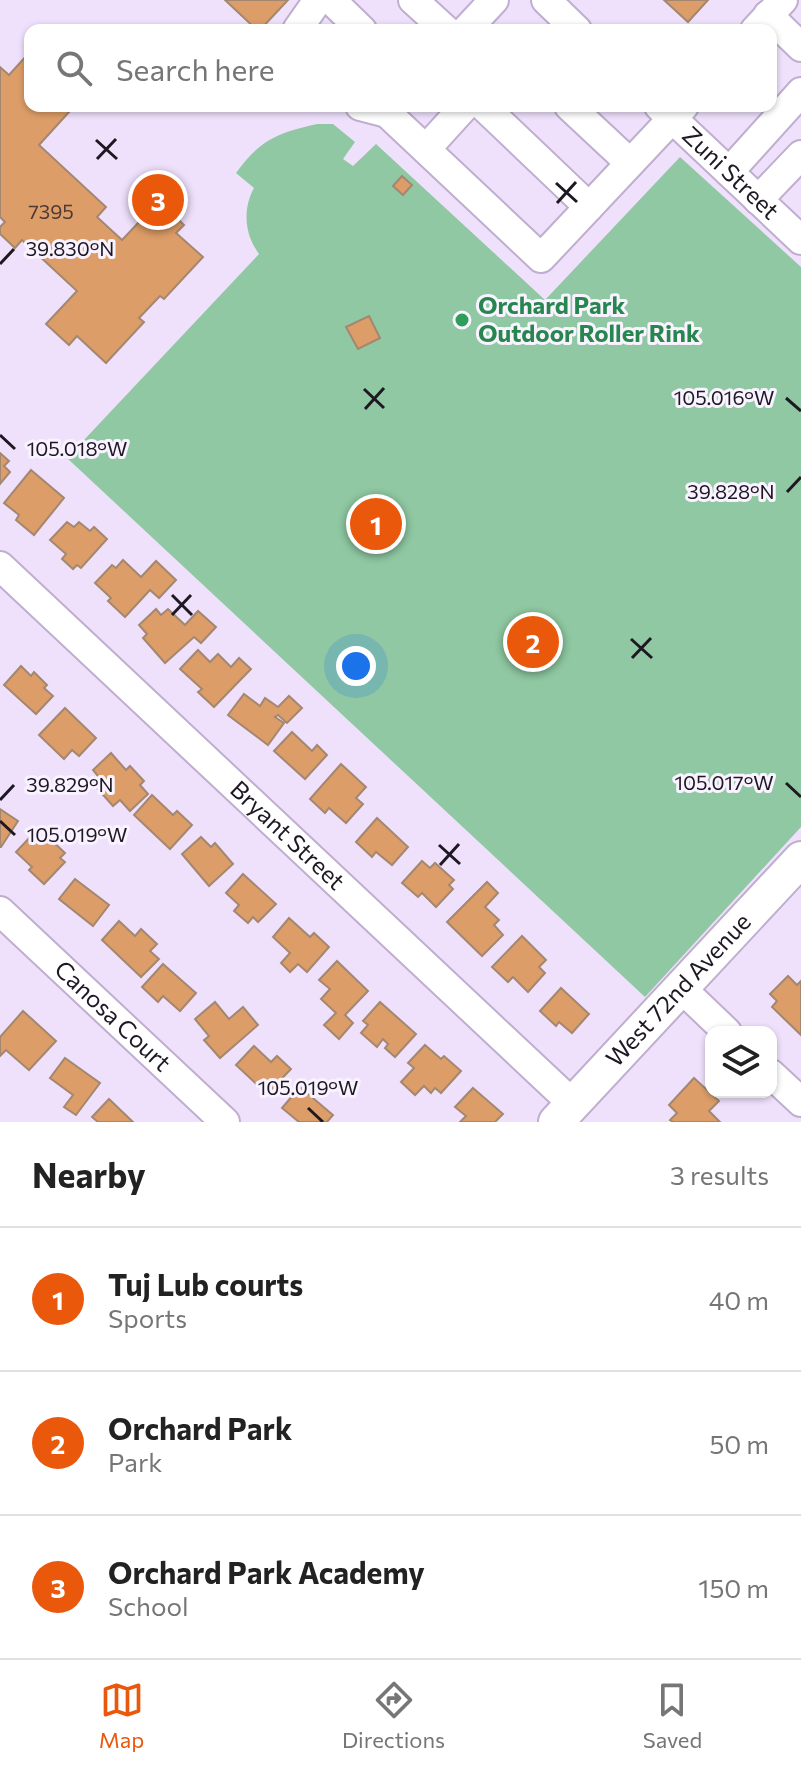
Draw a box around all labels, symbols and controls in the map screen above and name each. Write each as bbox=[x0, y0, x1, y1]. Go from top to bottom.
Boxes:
search box bbox=[24, 24, 777, 112]
icon: search bbox=[52, 46, 96, 90]
text: Search here bbox=[116, 50, 275, 87]
street label: Zuni Street bbox=[677, 120, 786, 225]
pin: 3 bbox=[132, 170, 184, 230]
house number: 7395 bbox=[28, 199, 74, 223]
text: 39.830°N bbox=[26, 236, 114, 260]
place label: Orchard Park Outdoor Roller Rink bbox=[478, 290, 700, 347]
marker: Orchard Park Outdoor Roller Rink bbox=[453, 311, 471, 329]
text: 105.016°W bbox=[674, 385, 774, 409]
text: 105.018°W bbox=[27, 436, 127, 460]
text: 39.828°N bbox=[687, 479, 775, 503]
pin: 1 bbox=[350, 494, 402, 554]
pin: 2 bbox=[507, 612, 559, 672]
your location bbox=[336, 646, 376, 686]
text: 105.017°W bbox=[674, 770, 774, 794]
text: 39.829°N bbox=[26, 772, 114, 796]
street label: Bryant Street bbox=[225, 774, 352, 895]
text: 105.019°W bbox=[27, 822, 127, 846]
street label: West 72nd Avenue bbox=[599, 907, 756, 1072]
street label: Canosa Court bbox=[49, 954, 178, 1077]
map controls bbox=[705, 1026, 777, 1098]
button: layers bbox=[705, 1026, 777, 1098]
text: 105.019°W bbox=[258, 1075, 358, 1099]
text: Nearby bbox=[32, 1153, 146, 1195]
text: 3 results bbox=[670, 1159, 769, 1190]
text: Tuj Lub courts bbox=[108, 1265, 303, 1302]
text: 1 bbox=[52, 1284, 64, 1315]
text: 40 m bbox=[709, 1284, 769, 1315]
text: Sports bbox=[108, 1302, 187, 1333]
text: Orchard Park bbox=[108, 1409, 292, 1446]
text: 2 bbox=[51, 1428, 65, 1459]
text: 50 m bbox=[709, 1428, 769, 1459]
text: Park bbox=[108, 1446, 162, 1477]
text: Orchard Park Academy bbox=[108, 1553, 425, 1590]
text: 3 bbox=[50, 1572, 66, 1603]
text: 150 m bbox=[698, 1572, 769, 1603]
text: School bbox=[108, 1590, 189, 1621]
tab: Map bbox=[99, 1678, 144, 1753]
tab: Directions bbox=[342, 1678, 445, 1753]
tab: Saved bbox=[643, 1678, 702, 1753]

